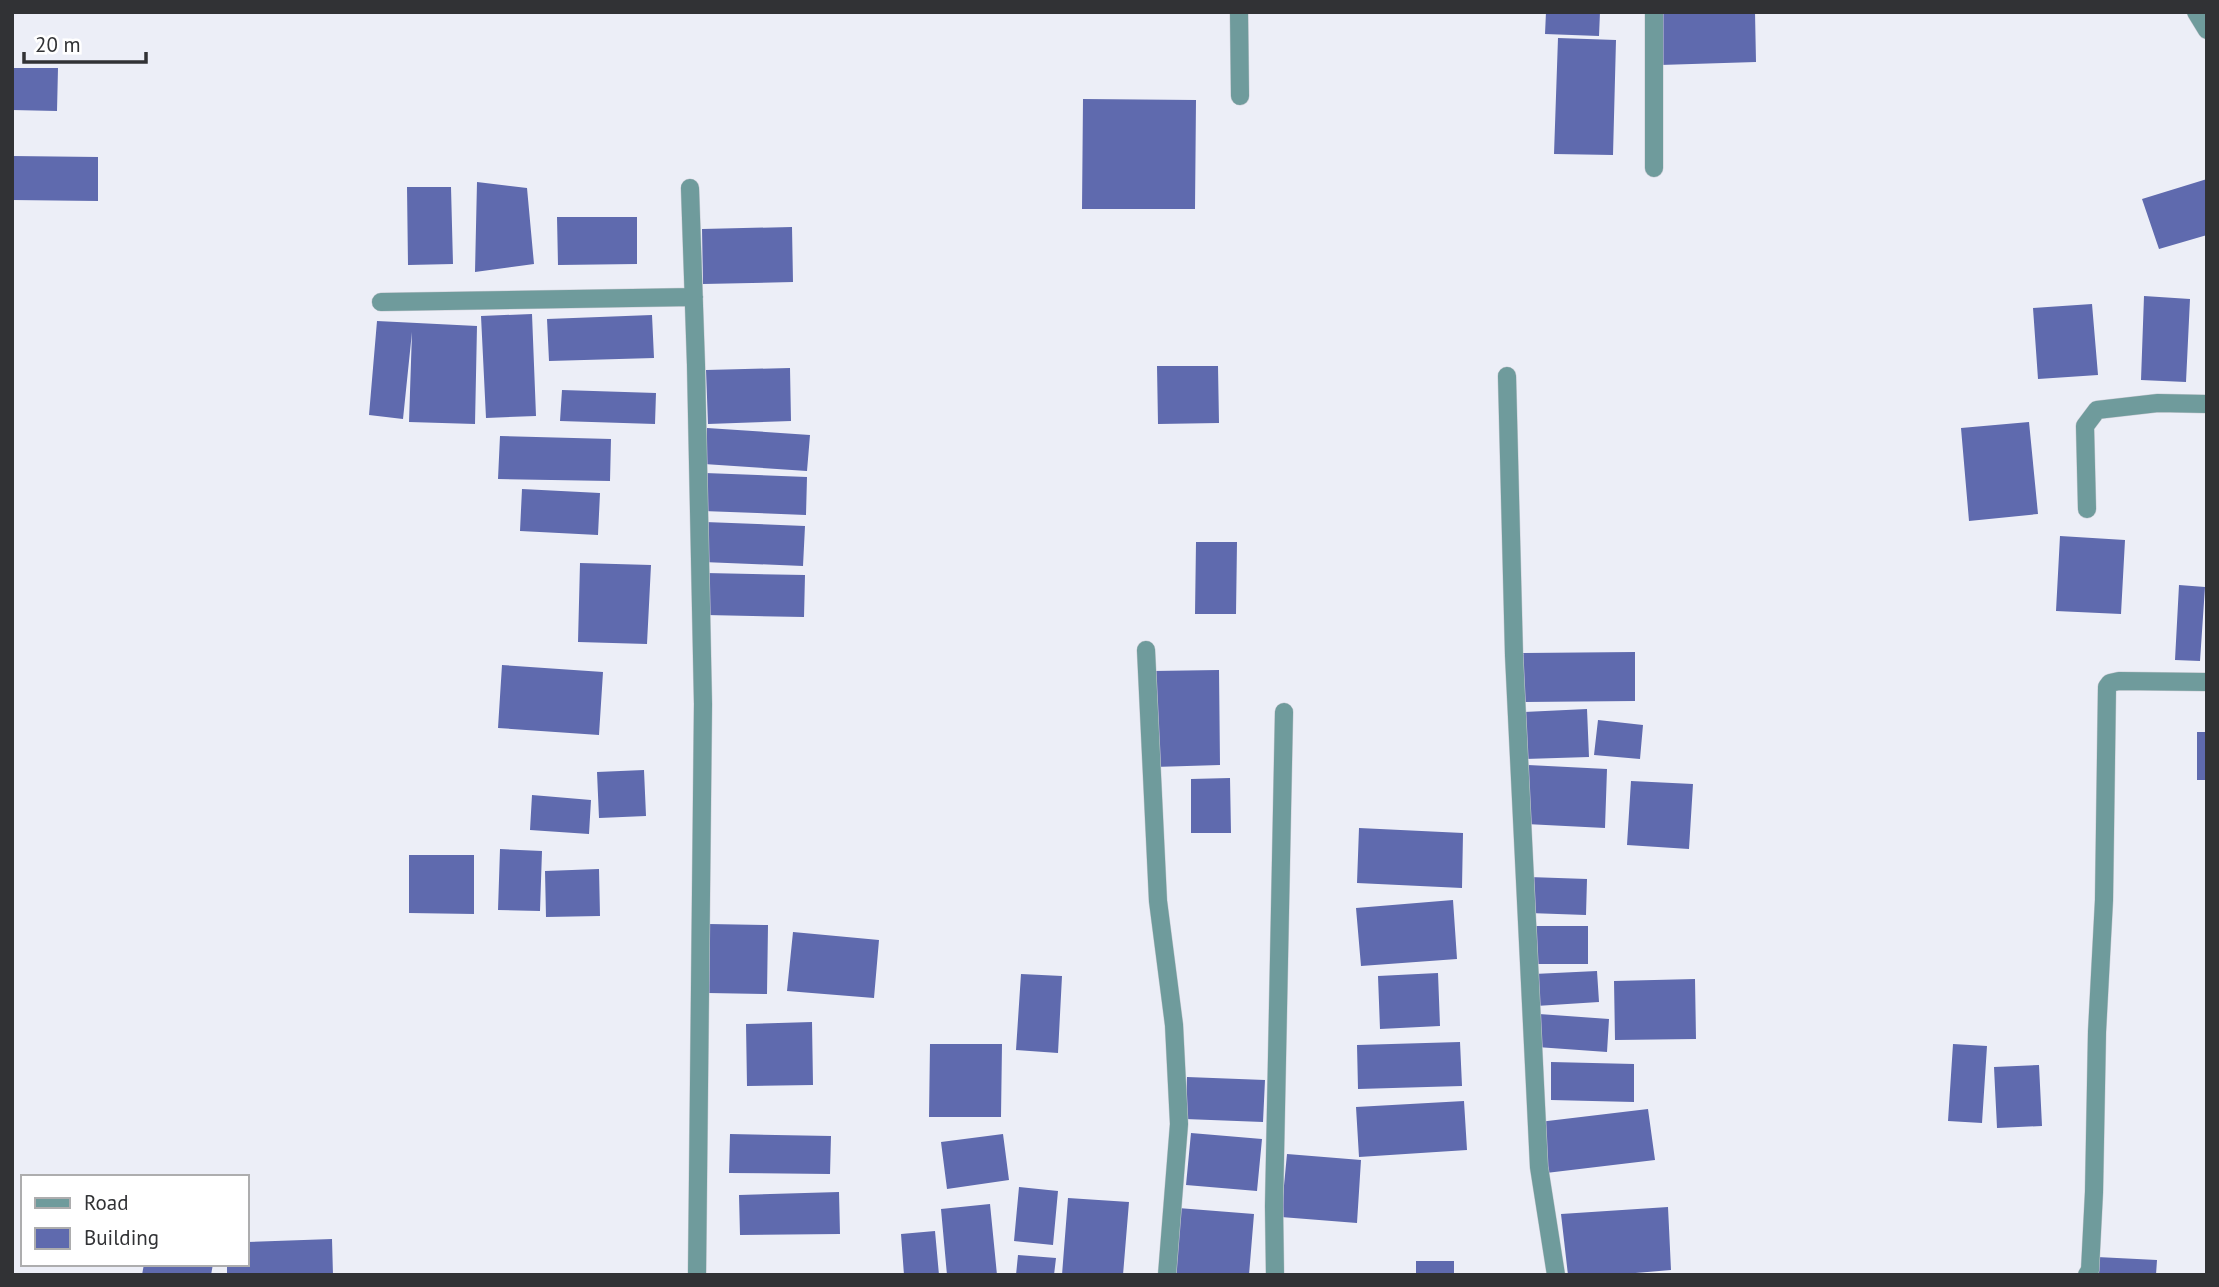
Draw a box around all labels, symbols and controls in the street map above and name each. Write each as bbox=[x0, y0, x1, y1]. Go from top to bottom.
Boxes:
scale bar bbox=[24, 21, 147, 65]
text: 20 m bbox=[35, 31, 81, 58]
legend bbox=[21, 1175, 248, 1266]
text: Road bbox=[84, 1189, 128, 1216]
text: Building bbox=[84, 1224, 159, 1251]

